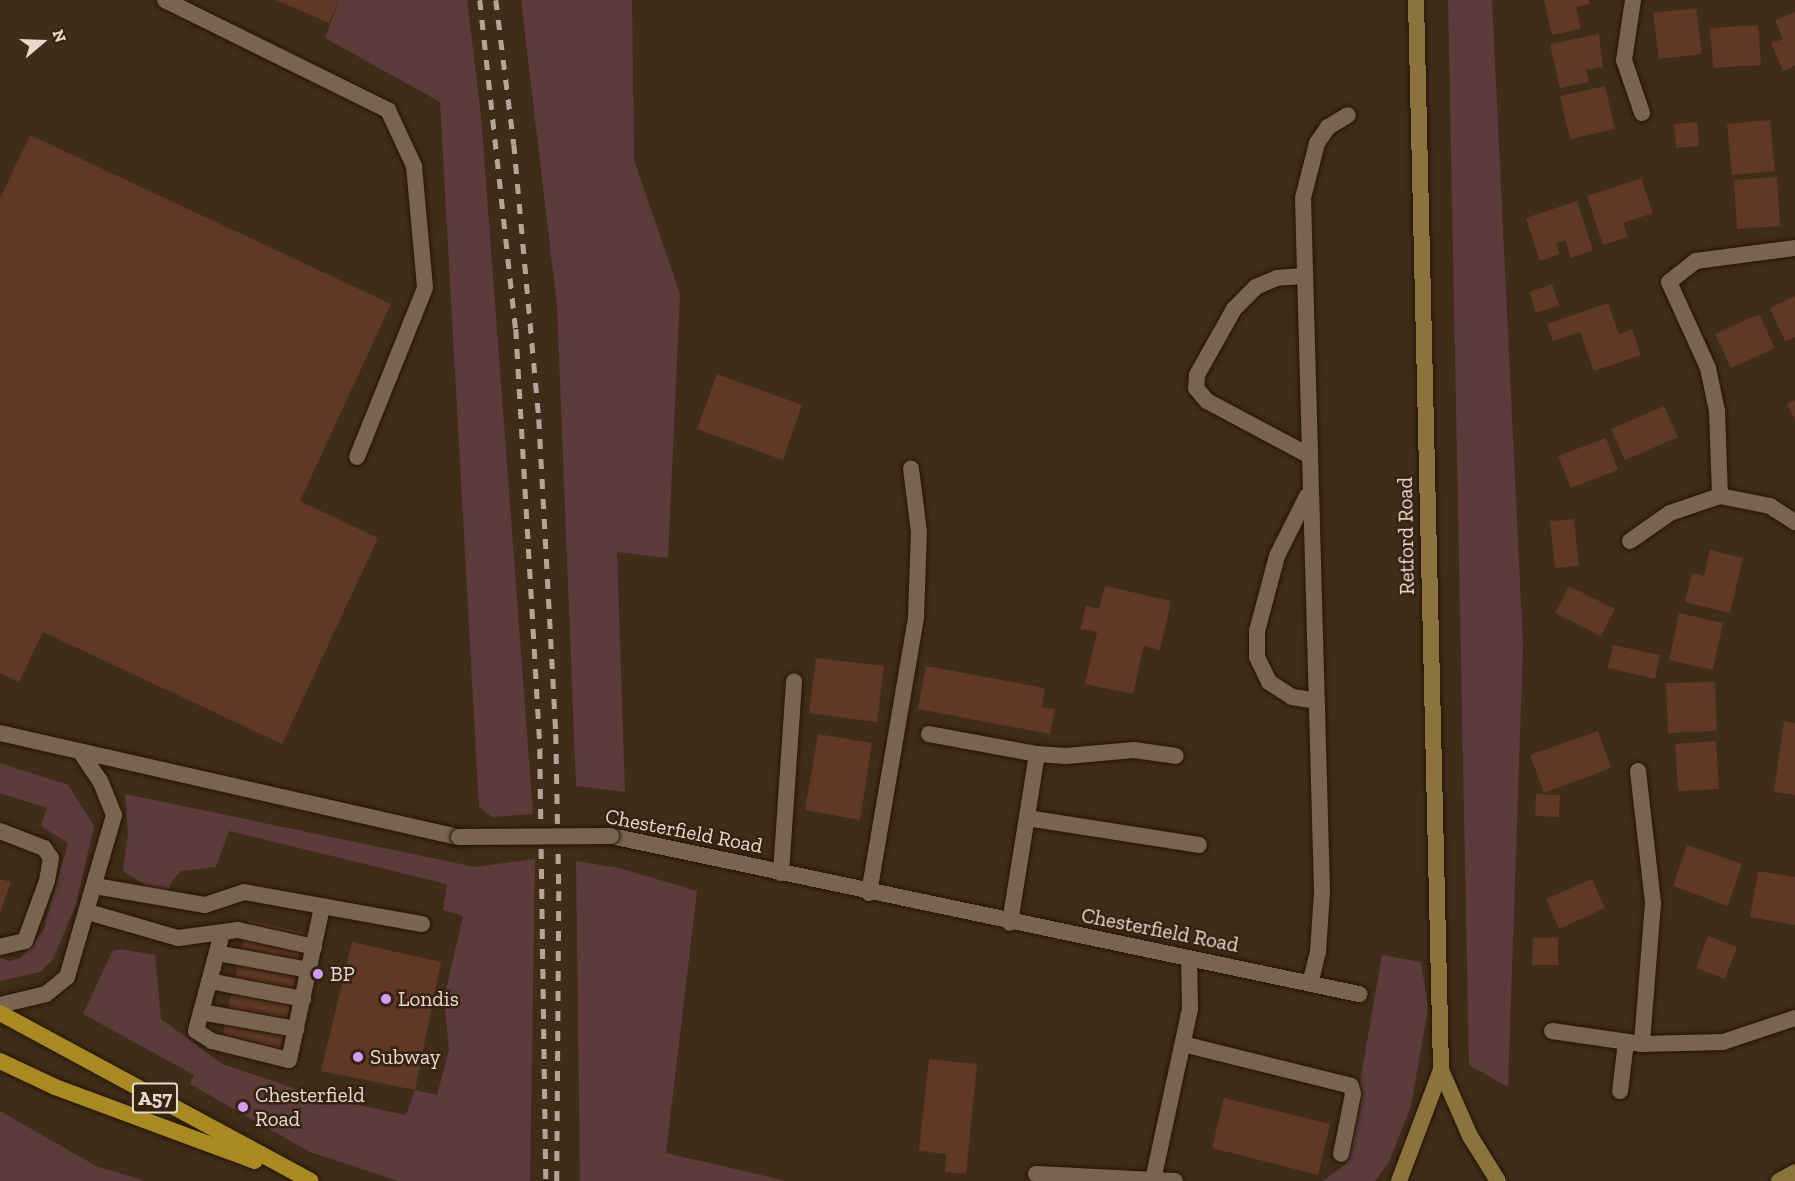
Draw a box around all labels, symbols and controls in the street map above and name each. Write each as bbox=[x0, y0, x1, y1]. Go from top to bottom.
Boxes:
north arrow bbox=[12, 12, 72, 72]
text: N bbox=[49, 27, 70, 45]
street label: Retford Road bbox=[1392, 477, 1420, 595]
street label: Chesterfield Road bbox=[603, 803, 765, 859]
street label: Chesterfield Road bbox=[1079, 902, 1241, 958]
place label: BP bbox=[330, 961, 355, 987]
marker: BP bbox=[311, 967, 325, 981]
place label: Londis bbox=[398, 986, 459, 1012]
marker: Londis bbox=[379, 992, 393, 1006]
place label: Subway bbox=[370, 1044, 441, 1070]
marker: Subway bbox=[351, 1050, 365, 1064]
road number: A57 bbox=[131, 1081, 179, 1115]
place label: Chesterfield Road bbox=[255, 1082, 365, 1132]
marker: Chesterfield Road bbox=[236, 1100, 250, 1114]

